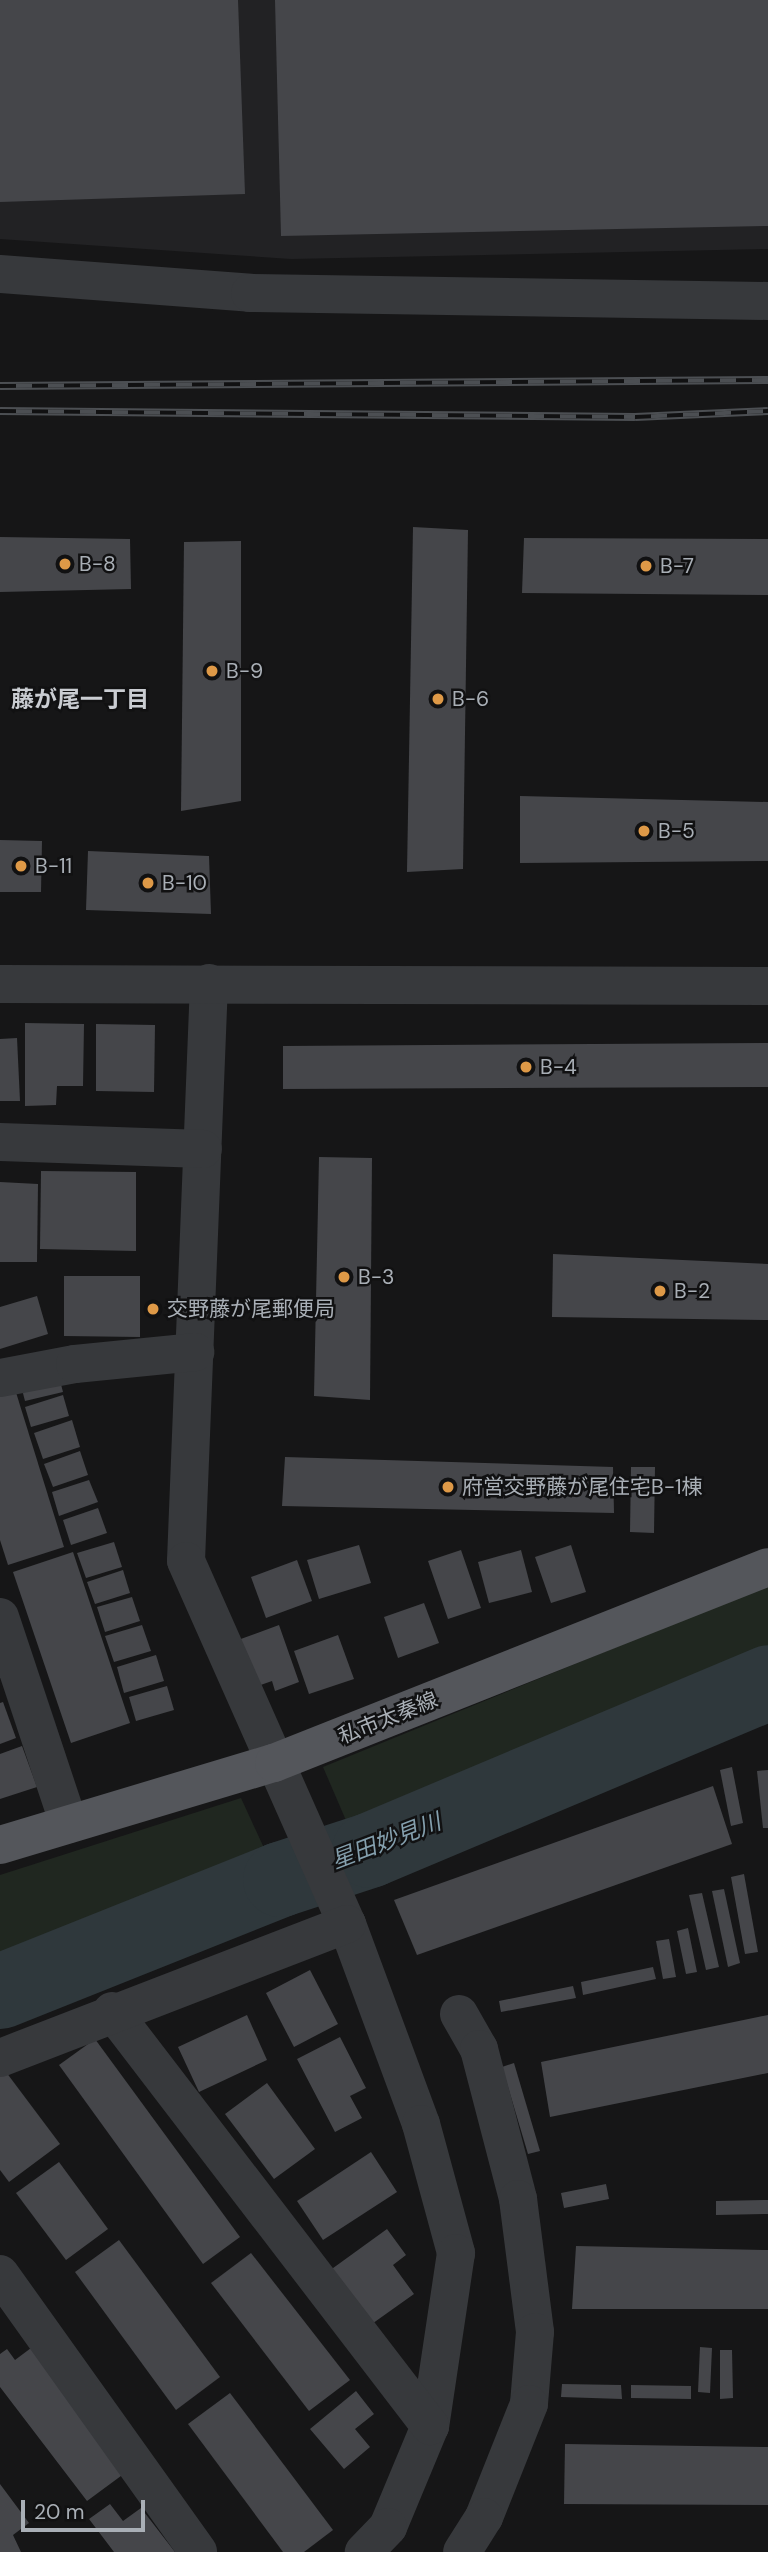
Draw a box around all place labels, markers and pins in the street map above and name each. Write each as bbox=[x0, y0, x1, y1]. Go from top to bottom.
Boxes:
place label: B-8 bbox=[79, 551, 116, 577]
place label: B-7 bbox=[660, 553, 694, 579]
marker: B-8 bbox=[57, 556, 73, 572]
marker: B-7 bbox=[638, 558, 654, 574]
place label: B-9 bbox=[226, 658, 263, 684]
marker: B-9 bbox=[204, 663, 220, 679]
place label: B-6 bbox=[452, 686, 489, 712]
marker: B-6 bbox=[430, 691, 446, 707]
place label: B-5 bbox=[658, 818, 695, 844]
marker: B-5 bbox=[636, 823, 652, 839]
place label: B-11 bbox=[35, 853, 72, 879]
marker: B-11 bbox=[13, 858, 29, 874]
place label: B-10 bbox=[162, 870, 207, 896]
marker: B-10 bbox=[140, 875, 156, 891]
place label: B-4 bbox=[540, 1054, 577, 1080]
marker: B-4 bbox=[518, 1059, 534, 1075]
place label: B-3 bbox=[358, 1264, 394, 1290]
marker: B-3 bbox=[336, 1269, 352, 1285]
place label: B-2 bbox=[674, 1278, 710, 1304]
marker: B-2 bbox=[652, 1283, 668, 1299]
place label: 交野藤が尾郵便局 bbox=[167, 1296, 335, 1322]
marker: 交野藤が尾郵便局 bbox=[145, 1301, 161, 1317]
place label: 府営交野藤が尾住宅B-1棟 bbox=[462, 1474, 703, 1500]
marker: 府営交野藤が尾住宅B-1棟 bbox=[440, 1479, 456, 1495]

